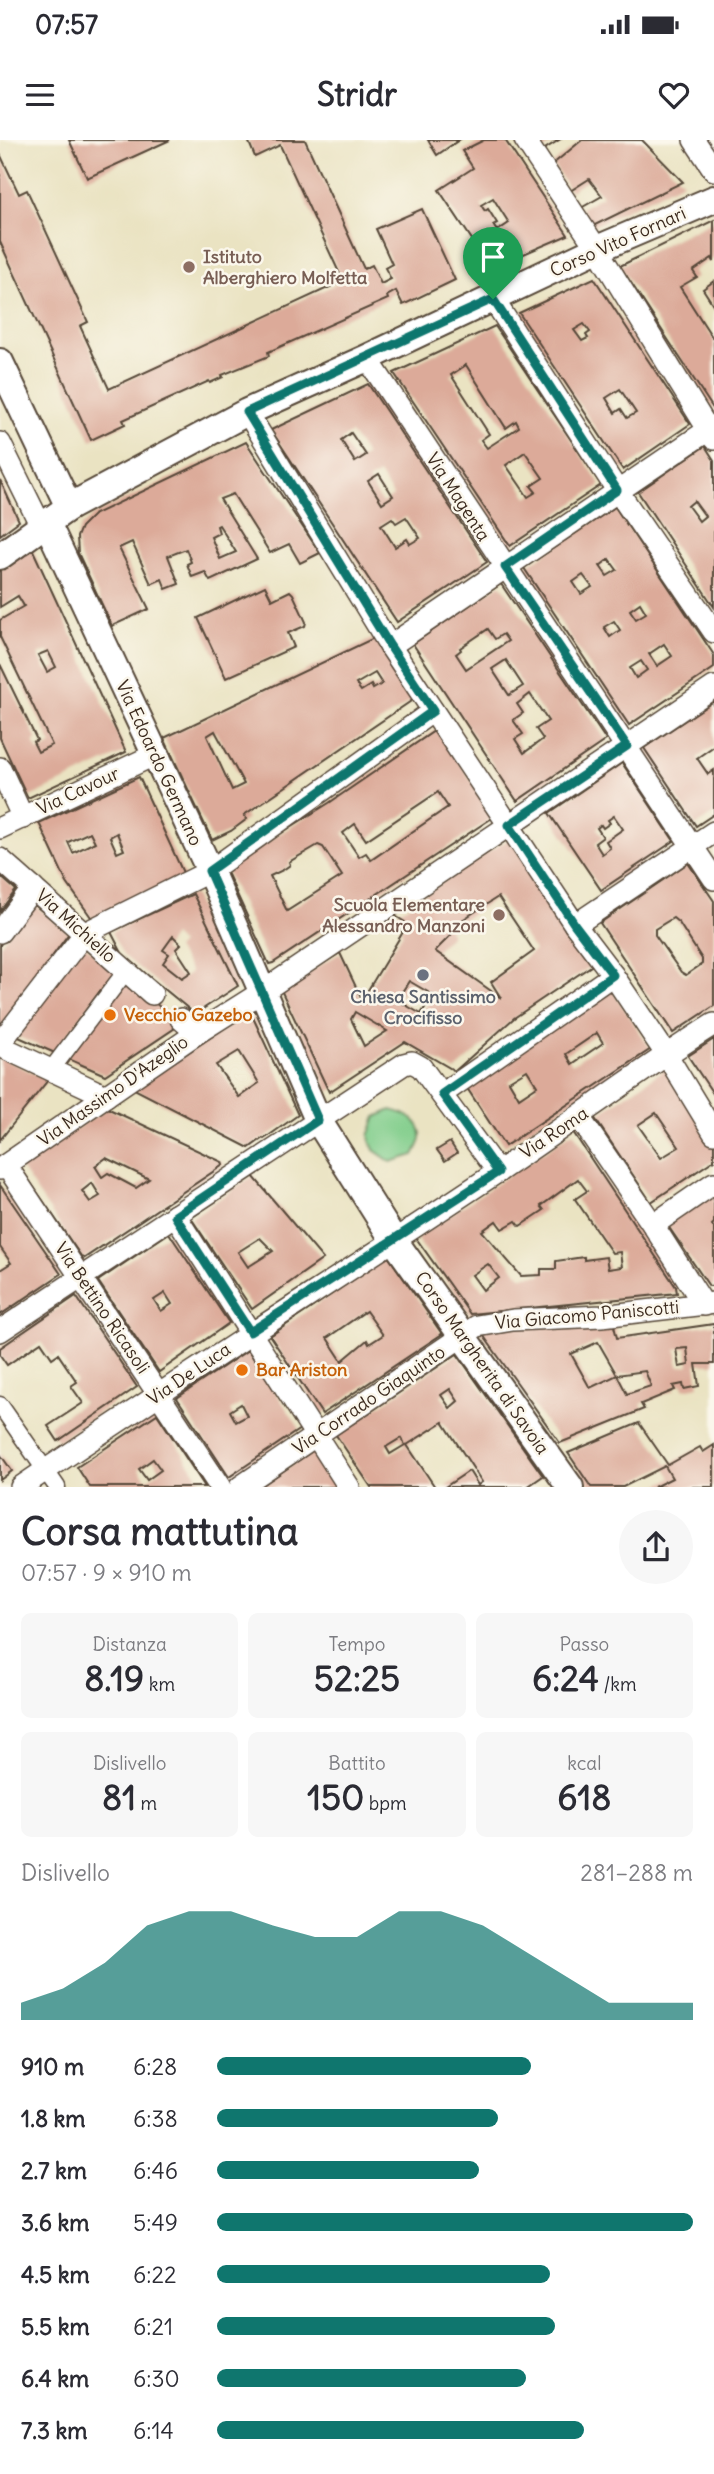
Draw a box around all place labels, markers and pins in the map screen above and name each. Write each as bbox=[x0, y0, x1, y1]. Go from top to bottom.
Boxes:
pin bbox=[463, 227, 523, 299]
place label: Istituto Alberghiero Molfetta bbox=[203, 245, 367, 289]
marker: Istituto Alberghiero Molfetta bbox=[181, 259, 197, 275]
place label: Scuola Elementare Alessandro Manzoni bbox=[322, 893, 485, 937]
marker: Scuola Elementare Alessandro Manzoni bbox=[491, 907, 507, 923]
marker: Chiesa Santissimo Crocifisso bbox=[415, 967, 431, 983]
place label: Chiesa Santissimo Crocifisso bbox=[350, 985, 496, 1029]
place label: Vecchio Gazebo bbox=[124, 1003, 253, 1026]
marker: Vecchio Gazebo bbox=[102, 1007, 118, 1023]
place label: Bar Ariston bbox=[256, 1358, 348, 1381]
marker: Bar Ariston bbox=[234, 1362, 250, 1378]

